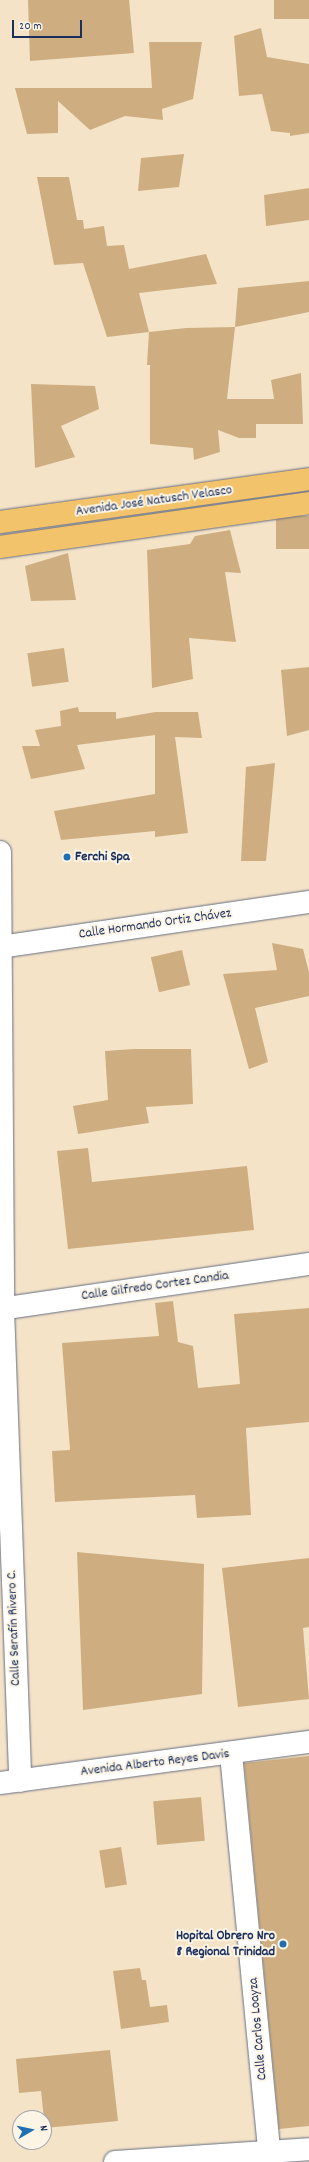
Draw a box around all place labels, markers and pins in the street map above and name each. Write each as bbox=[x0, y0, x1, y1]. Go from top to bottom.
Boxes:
place label: Ferchi Spa bbox=[75, 849, 130, 865]
marker: Ferchi Spa bbox=[62, 852, 72, 862]
place label: Hopital Obrero Nro 8 Regional Trinidad bbox=[176, 1928, 275, 1960]
marker: Hopital Obrero Nro 8 Regional Trinidad bbox=[278, 1939, 288, 1949]

